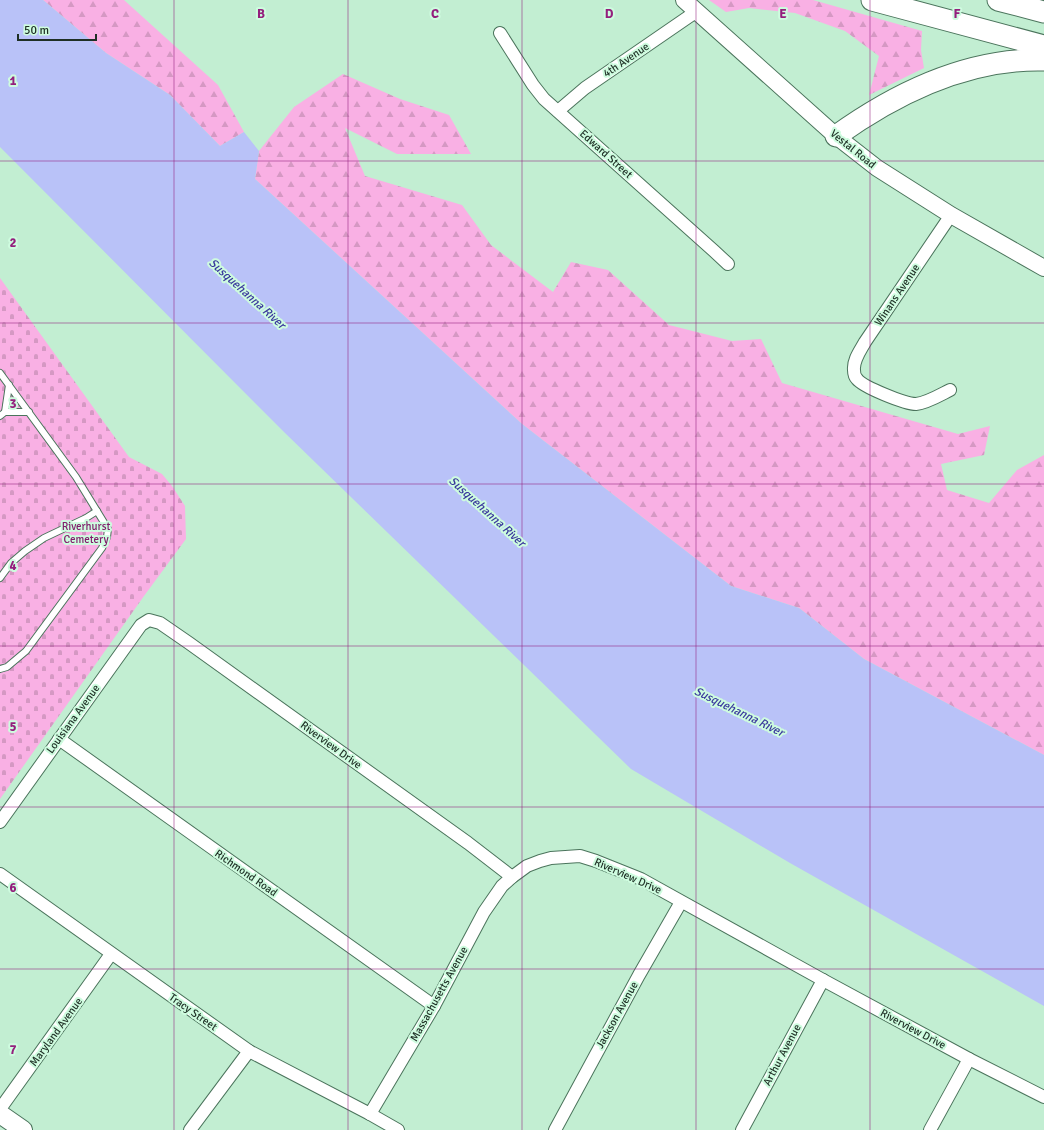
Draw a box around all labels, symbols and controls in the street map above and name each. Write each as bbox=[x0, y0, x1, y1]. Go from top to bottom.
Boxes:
text: B bbox=[257, 6, 265, 22]
text: C bbox=[431, 6, 439, 22]
text: D bbox=[605, 6, 614, 22]
text: E bbox=[779, 6, 787, 22]
text: F bbox=[954, 6, 961, 22]
scale bar bbox=[18, 16, 96, 42]
text: 50 m bbox=[24, 23, 49, 38]
street label: 4th Avenue bbox=[601, 40, 651, 80]
text: 1 bbox=[9, 73, 17, 89]
street label: Edward Street bbox=[577, 127, 635, 181]
street label: Vestal Road bbox=[828, 127, 878, 171]
text: 2 bbox=[9, 235, 17, 251]
water label: Susquehanna River bbox=[206, 256, 290, 333]
street label: Winans Avenue bbox=[872, 262, 922, 328]
text: 3 bbox=[9, 396, 17, 412]
water label: Susquehanna River bbox=[446, 474, 530, 551]
park label: Riverhurst Cemetery bbox=[62, 520, 110, 546]
text: 4 bbox=[9, 558, 17, 574]
street label: Louisiana Avenue bbox=[44, 682, 102, 756]
water label: Susquehanna River bbox=[692, 684, 788, 741]
street label: Riverview Drive bbox=[298, 718, 364, 772]
text: 5 bbox=[9, 719, 17, 735]
street label: Richmond Road bbox=[212, 847, 280, 899]
street label: Riverview Drive bbox=[592, 855, 664, 897]
text: 6 bbox=[9, 880, 17, 896]
street label: Massachusetts Avenue bbox=[408, 944, 470, 1044]
street label: Jackson Avenue bbox=[593, 979, 641, 1051]
street label: Tracy Street bbox=[166, 991, 220, 1033]
street label: Maryland Avenue bbox=[27, 995, 85, 1069]
street label: Riverview Drive bbox=[878, 1006, 948, 1052]
street label: Arthur Avenue bbox=[760, 1022, 804, 1088]
text: 7 bbox=[9, 1042, 17, 1058]

